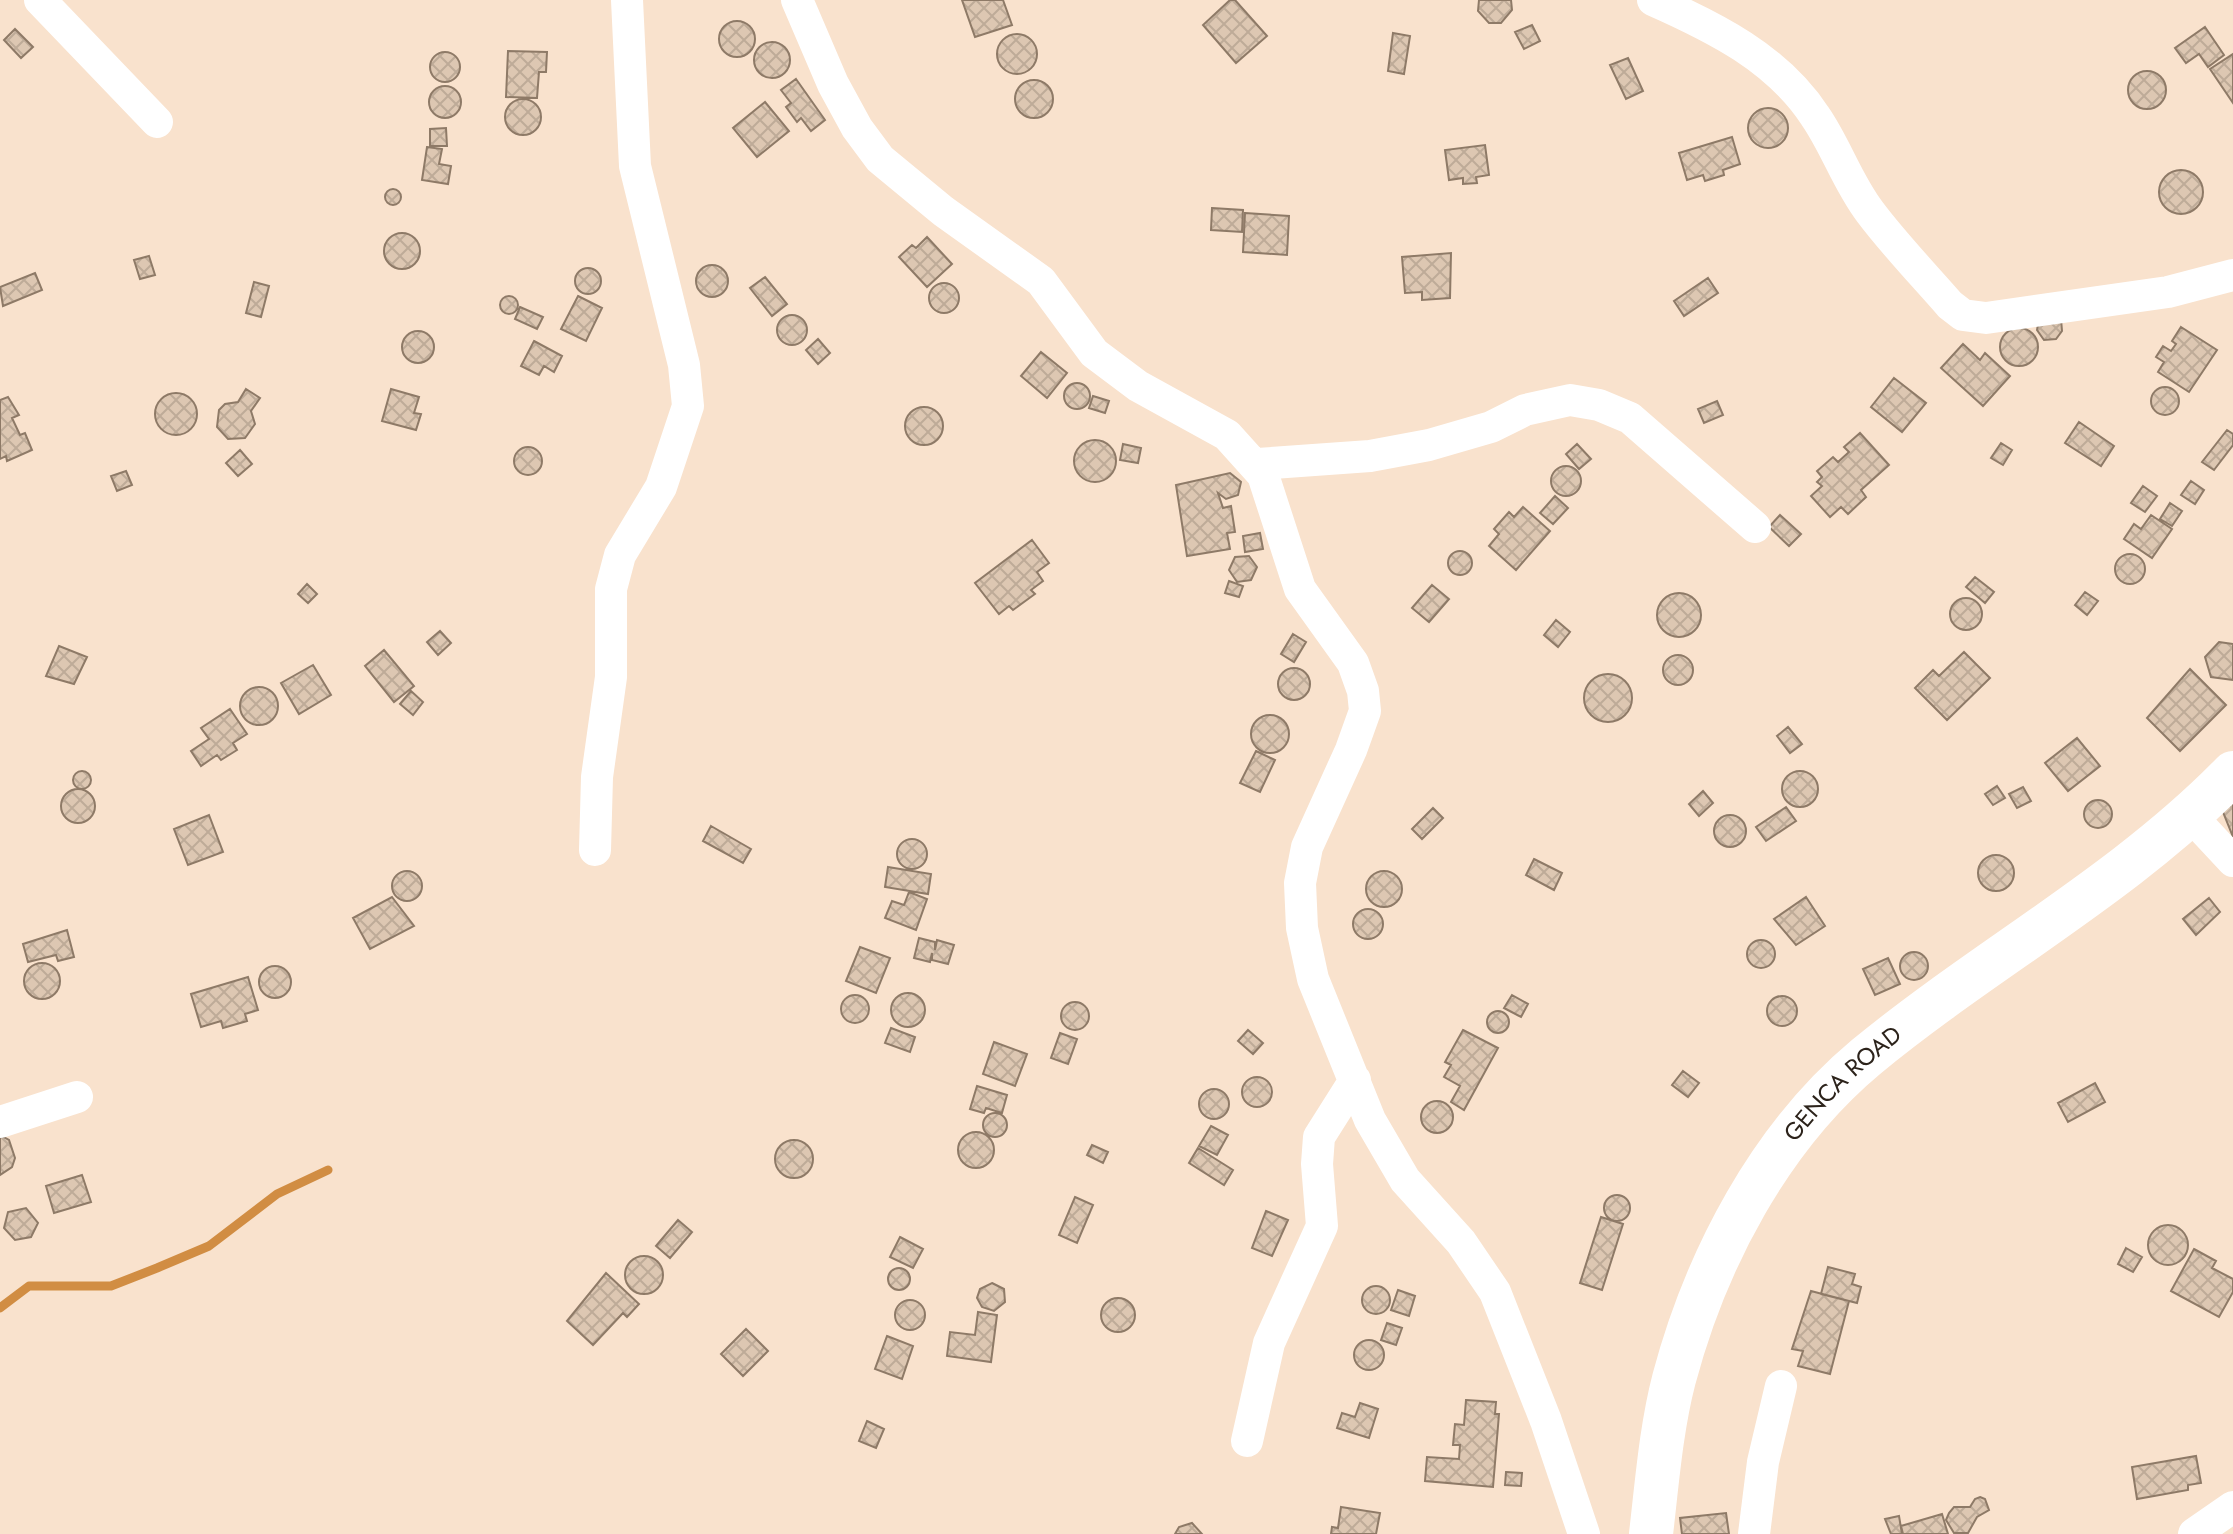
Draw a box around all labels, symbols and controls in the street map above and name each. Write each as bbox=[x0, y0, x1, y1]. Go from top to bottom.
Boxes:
street label: GENCA ROAD bbox=[1775, 1017, 1909, 1149]

